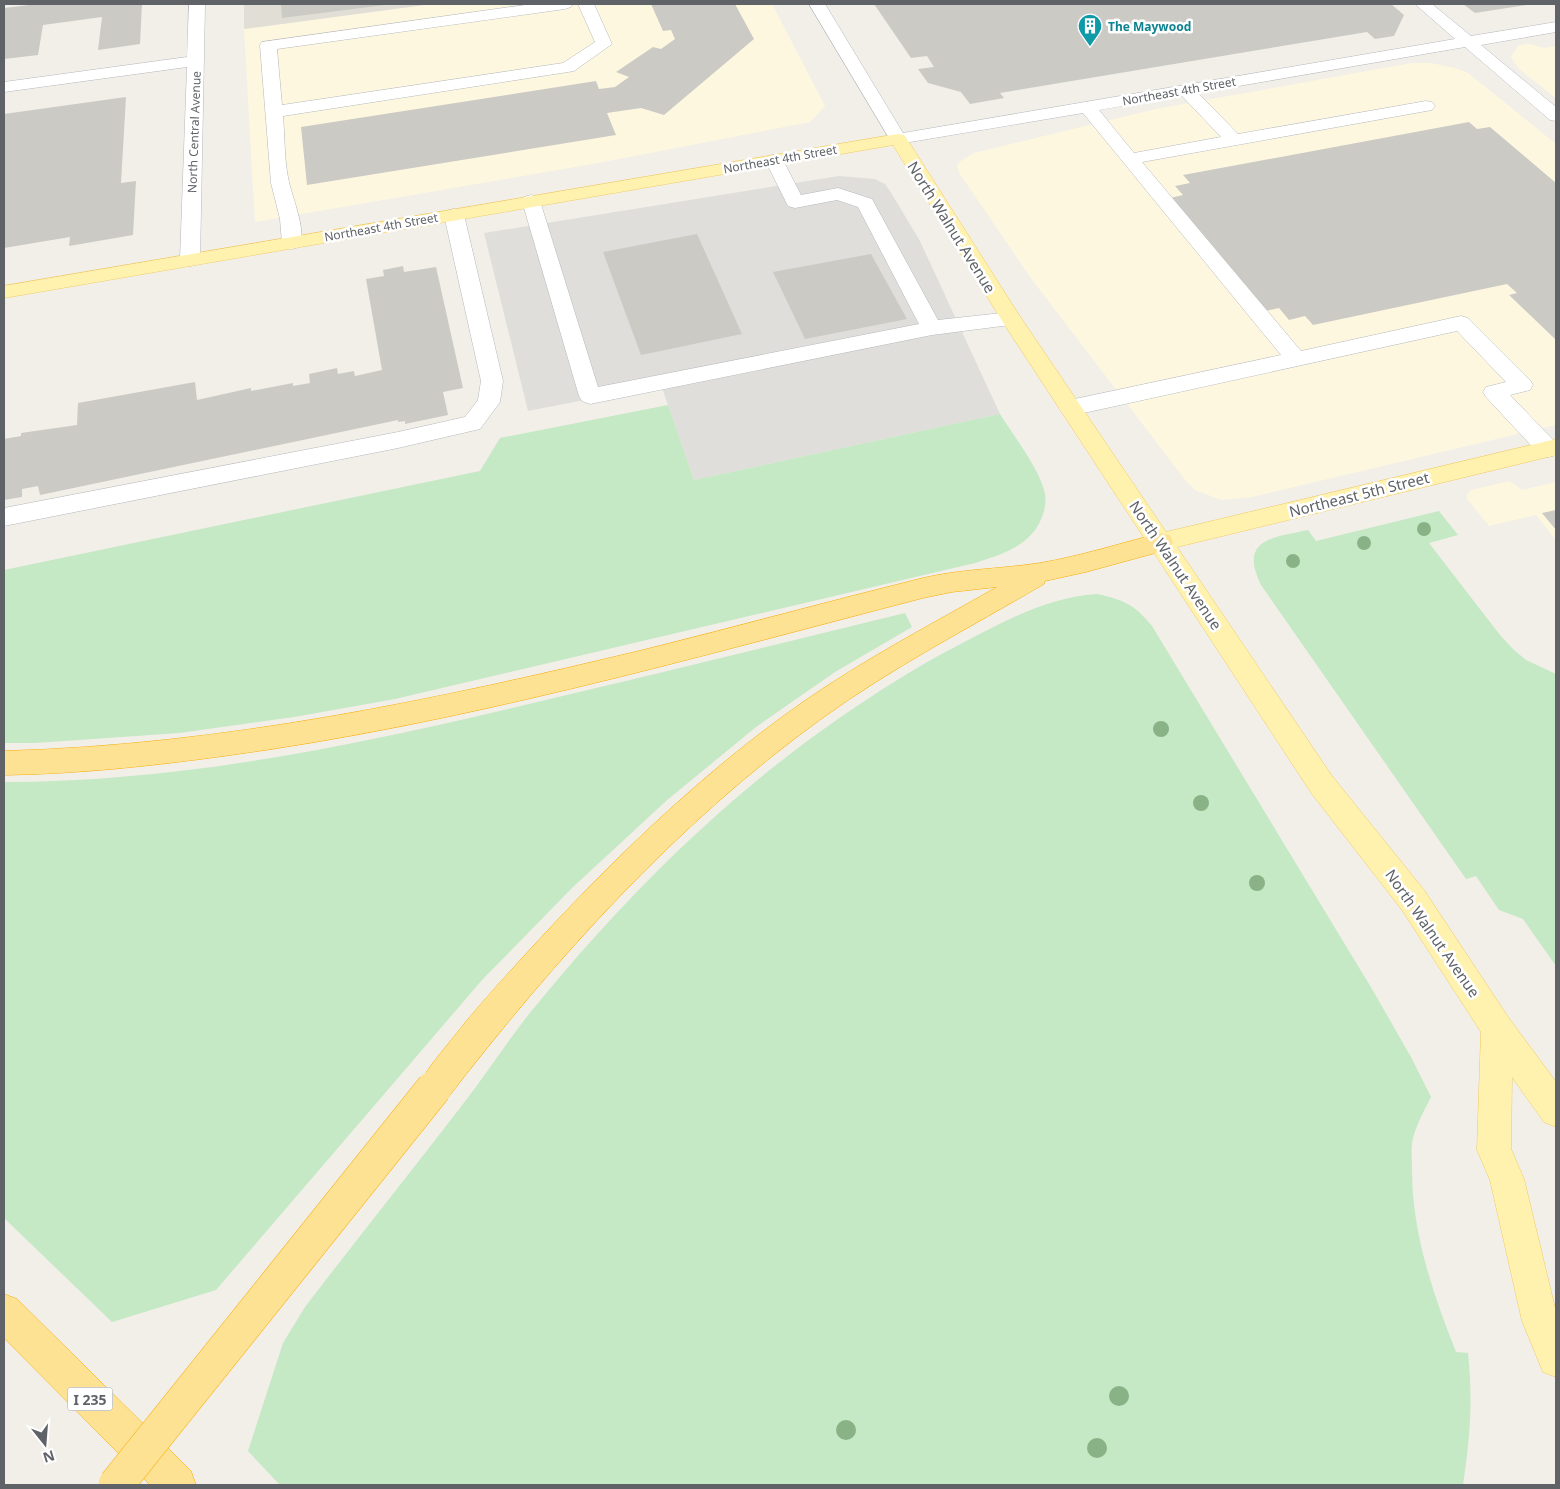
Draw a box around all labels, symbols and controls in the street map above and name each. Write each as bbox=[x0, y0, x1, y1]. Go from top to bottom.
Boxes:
building icon: The Maywood bbox=[1077, 13, 1103, 47]
place label: The Maywood bbox=[1108, 18, 1191, 35]
street label: North Central Avenue bbox=[183, 70, 205, 193]
street label: Northeast 4th Street bbox=[1121, 73, 1238, 109]
street label: Northeast 4th Street bbox=[722, 141, 839, 177]
street label: North Walnut Avenue bbox=[903, 157, 1001, 297]
street label: Northeast 4th Street bbox=[323, 209, 440, 245]
street label: Northeast 5th Street bbox=[1287, 467, 1432, 521]
street label: North Walnut Avenue bbox=[1125, 497, 1227, 633]
street label: North Walnut Avenue bbox=[1381, 865, 1485, 1001]
road number: I 235 bbox=[68, 1388, 112, 1410]
north arrow bbox=[20, 1419, 70, 1469]
text: N bbox=[41, 1446, 57, 1468]

